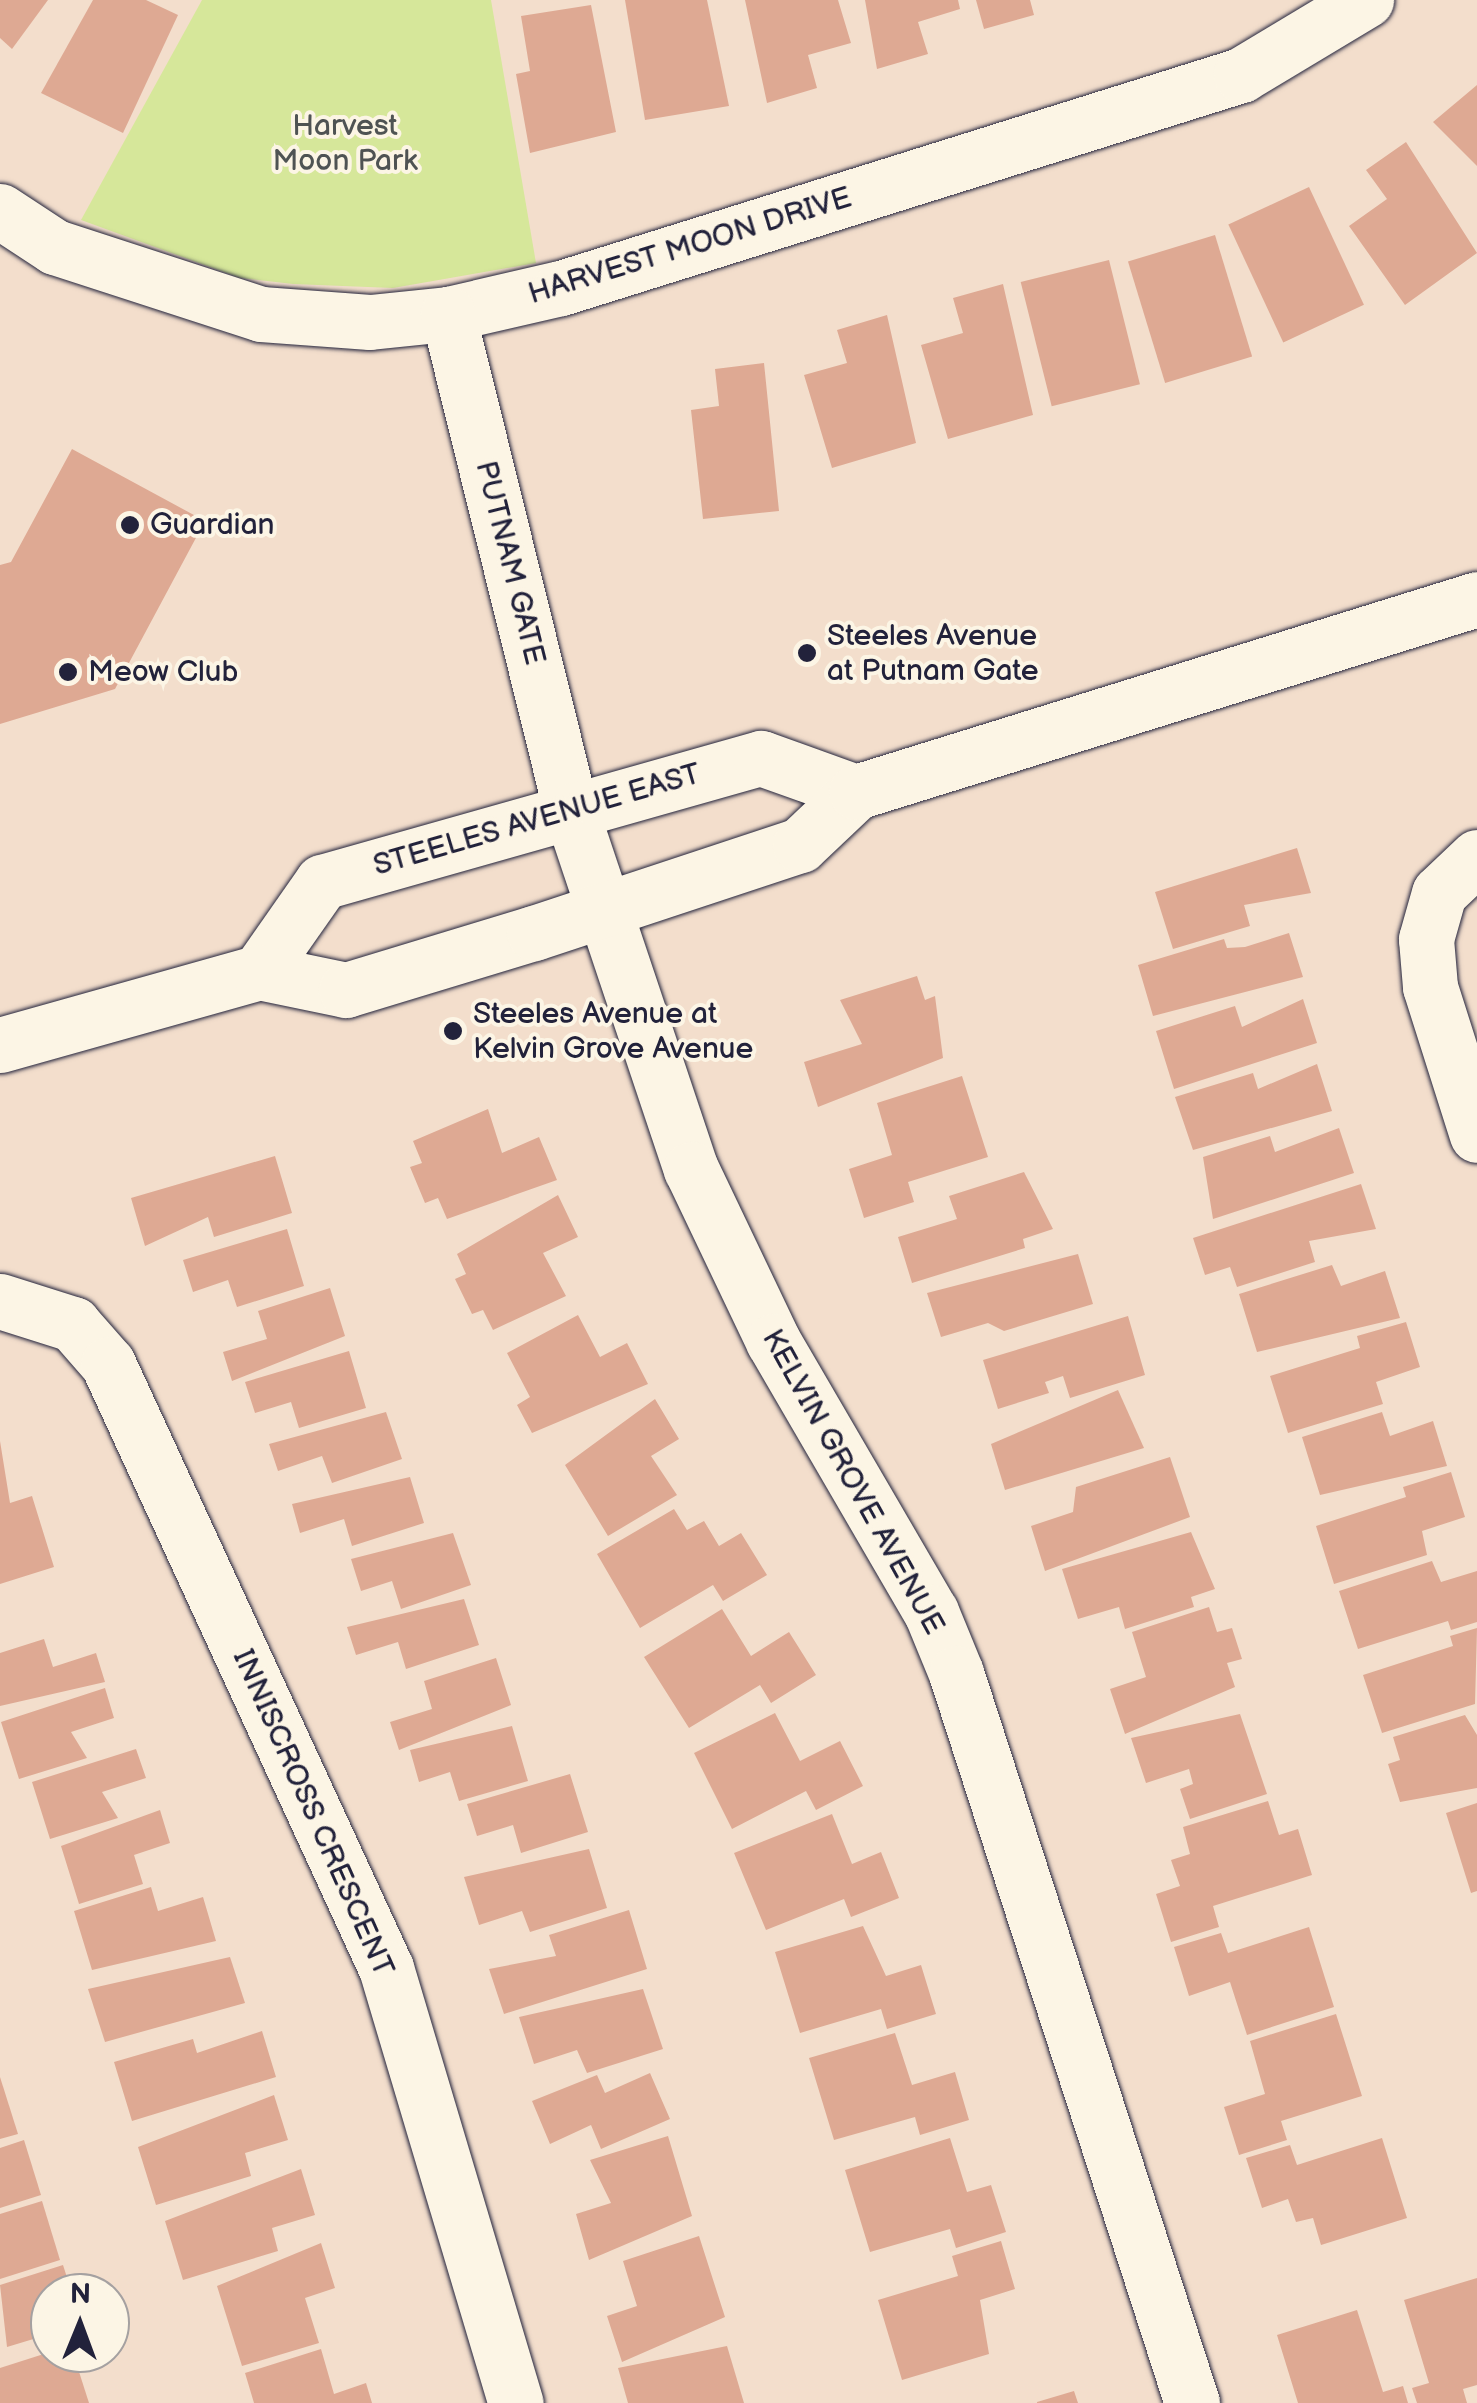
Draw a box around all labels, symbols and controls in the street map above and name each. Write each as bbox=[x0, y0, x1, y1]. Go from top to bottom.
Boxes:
park label: Harvest Moon Park bbox=[272, 108, 418, 178]
street label: HARVEST MOON DRIVE bbox=[524, 180, 856, 312]
street label: PUTNAM GATE bbox=[467, 457, 553, 669]
place label: Guardian bbox=[150, 507, 275, 543]
marker: Guardian bbox=[119, 514, 141, 536]
place label: Steeles Avenue at Putnam Gate bbox=[827, 618, 1038, 688]
marker: Steeles Avenue at Putnam Gate bbox=[796, 642, 818, 664]
place label: Meow Club bbox=[88, 654, 238, 690]
marker: Meow Club bbox=[57, 661, 79, 683]
street label: STEELES AVENUE EAST bbox=[369, 756, 705, 884]
place label: Steeles Avenue at Kelvin Grove Avenue bbox=[473, 996, 753, 1066]
marker: Steeles Avenue at Kelvin Grove Avenue bbox=[442, 1020, 464, 1042]
street label: KELVIN GROVE AVENUE bbox=[754, 1323, 952, 1641]
street label: INNISCROSS CRESCENT bbox=[225, 1644, 401, 1982]
north arrow bbox=[30, 2273, 130, 2373]
text: N bbox=[70, 2278, 91, 2311]

